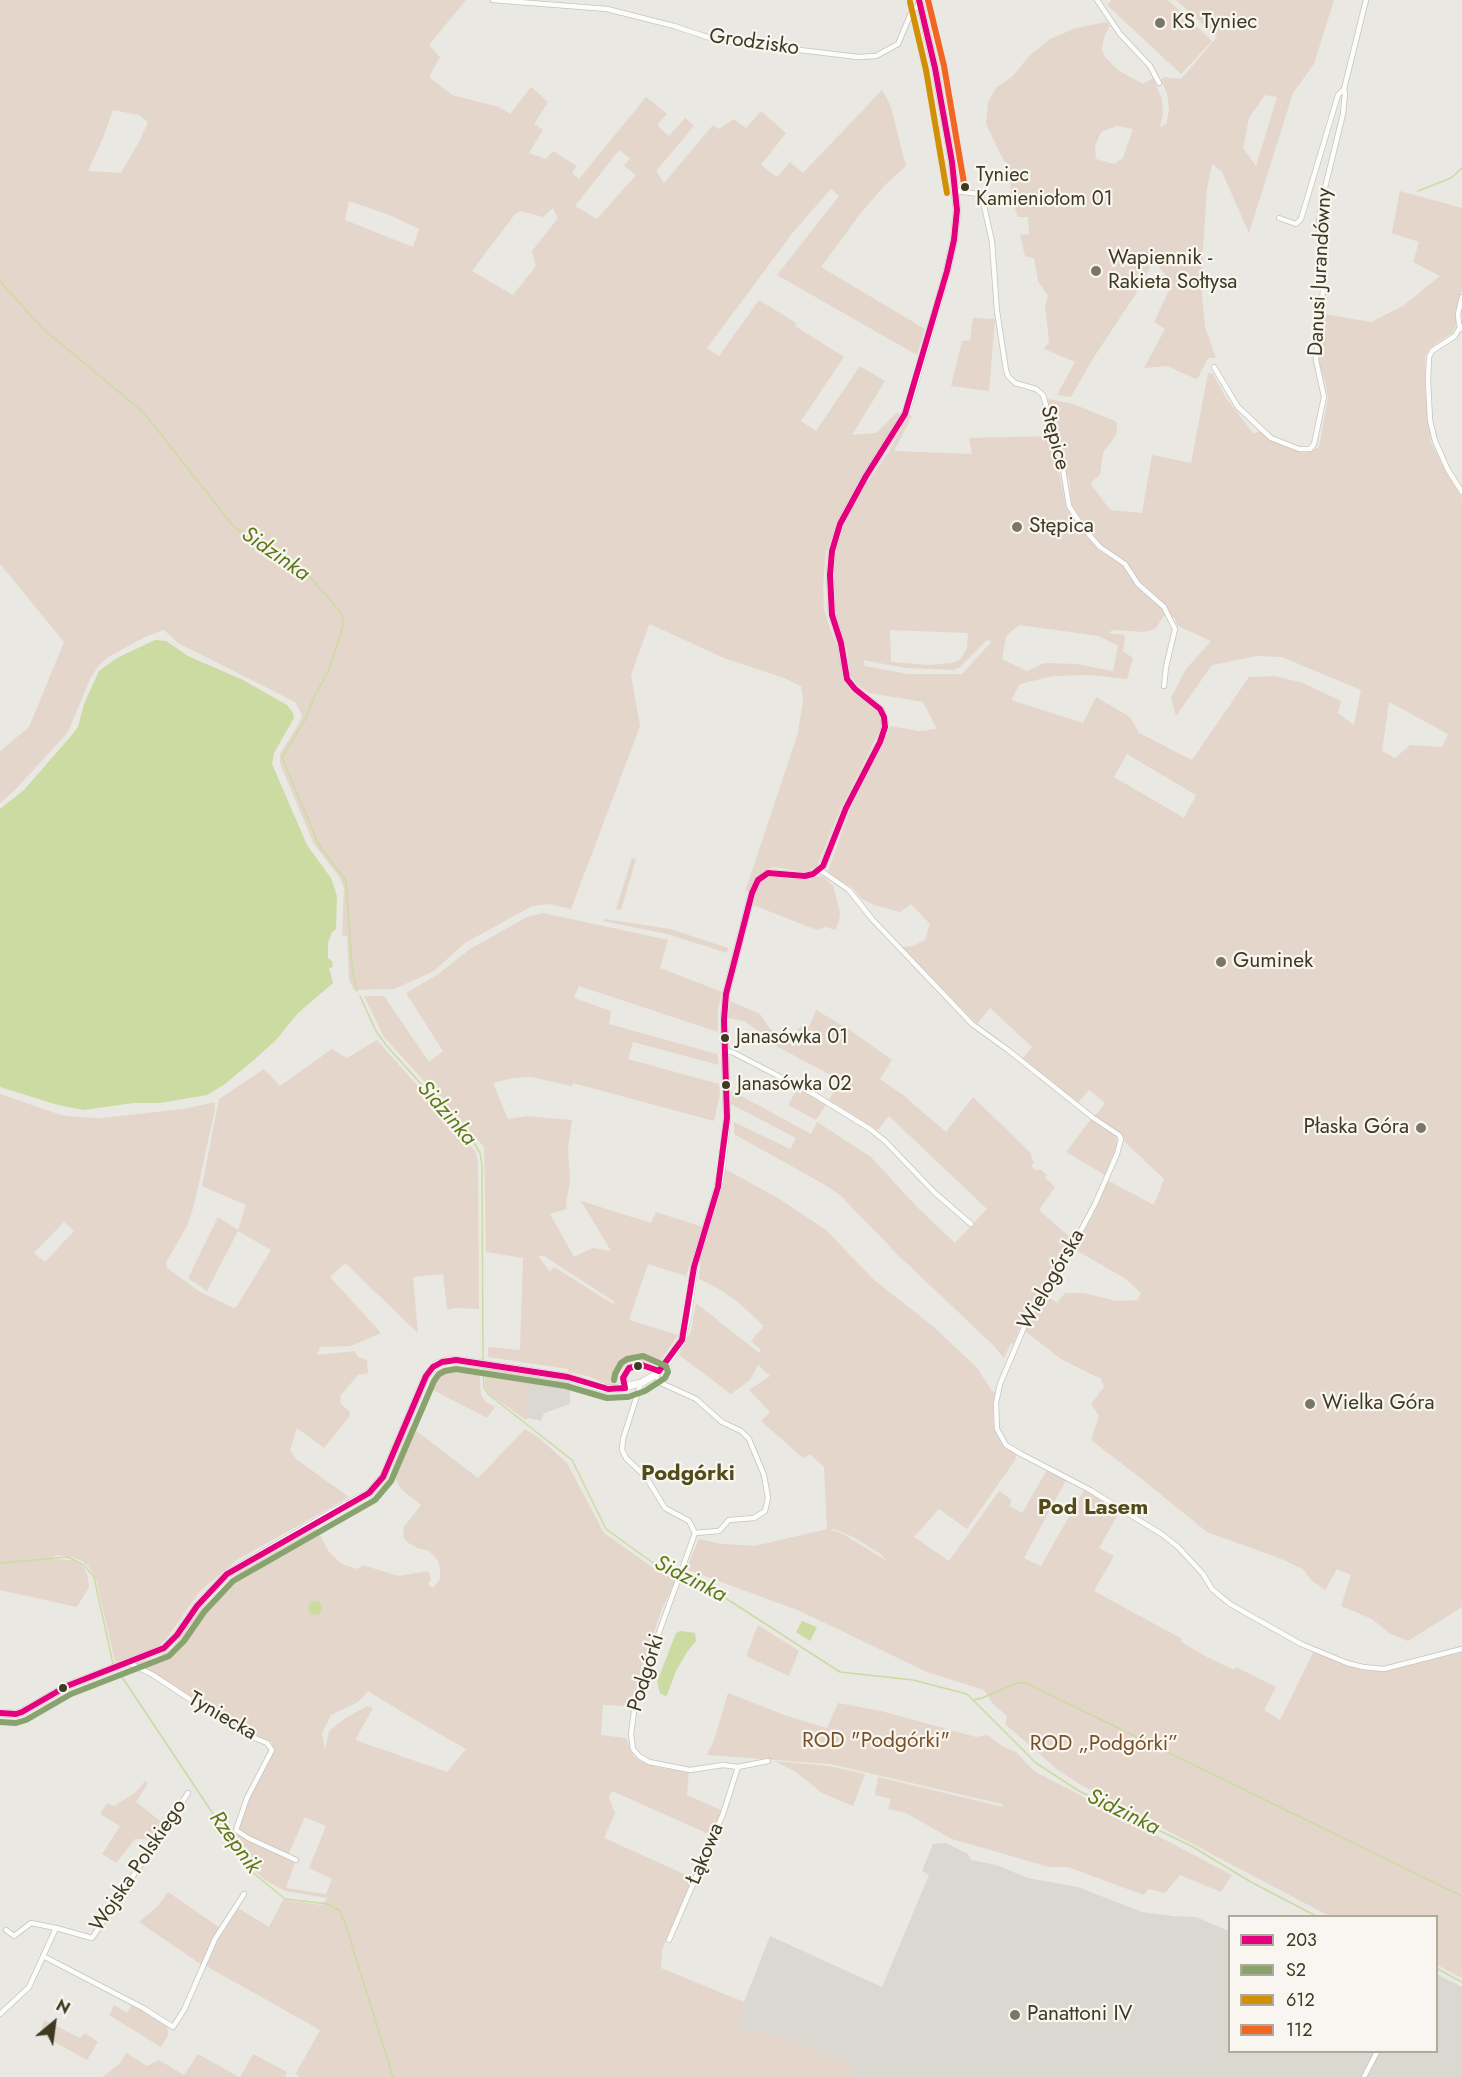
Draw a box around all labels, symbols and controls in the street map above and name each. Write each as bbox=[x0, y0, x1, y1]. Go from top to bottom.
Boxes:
place label: KS Tyniec bbox=[1172, 10, 1257, 36]
marker: KS Tyniec bbox=[1153, 16, 1167, 30]
street label: Grodzisko bbox=[707, 24, 801, 62]
place label: Tyniec Kamieniołom 01 bbox=[976, 164, 1113, 211]
marker: Tyniec Kamieniołom 01 bbox=[959, 181, 971, 193]
street label: Danusi Jurandówny bbox=[1304, 187, 1338, 357]
place label: Wapiennik - Rakieta Sołtysa bbox=[1108, 246, 1237, 296]
marker: Wapiennik - Rakieta Sołtysa bbox=[1089, 264, 1103, 278]
street label: Stępice bbox=[1034, 403, 1074, 473]
place label: Stępica bbox=[1029, 514, 1094, 540]
marker: Stępica bbox=[1010, 520, 1024, 534]
water label: Sidzinka bbox=[236, 522, 314, 588]
place label: Guminek bbox=[1233, 949, 1313, 975]
marker: Guminek bbox=[1214, 955, 1228, 969]
place label: Janasówka 01 bbox=[736, 1026, 848, 1050]
marker: Janasówka 01 bbox=[719, 1032, 731, 1044]
place label: Janasówka 02 bbox=[737, 1073, 852, 1097]
water label: Sidzinka bbox=[411, 1076, 481, 1152]
marker: Janasówka 02 bbox=[720, 1079, 732, 1091]
place label: Płaska Góra bbox=[1303, 1115, 1409, 1141]
marker: Płaska Góra bbox=[1414, 1121, 1428, 1135]
street label: Wielogórska bbox=[1013, 1225, 1091, 1335]
unlabelled marker bbox=[632, 1360, 644, 1372]
place label: Wielka Góra bbox=[1322, 1391, 1435, 1417]
marker: Wielka Góra bbox=[1303, 1397, 1317, 1411]
district label: Podgórki bbox=[641, 1462, 735, 1488]
district label: Pod Lasem bbox=[1038, 1496, 1148, 1522]
water label: Sidzinka bbox=[649, 1551, 731, 1609]
street label: Podgórki bbox=[623, 1631, 671, 1715]
unlabelled marker bbox=[57, 1682, 69, 1694]
street label: Tyniecka bbox=[183, 1687, 261, 1747]
park label: ROD "Podgórki" bbox=[802, 1729, 950, 1755]
park label: ROD „Podgórki” bbox=[1030, 1732, 1178, 1758]
water label: Sidzinka bbox=[1082, 1784, 1164, 1842]
street label: Wojska Polskiego bbox=[85, 1795, 193, 1937]
water label: Rzepnik bbox=[203, 1807, 265, 1879]
street label: Łąkowa bbox=[682, 1820, 730, 1888]
legend bbox=[1228, 1915, 1438, 2053]
text: 203 bbox=[1286, 1927, 1317, 1953]
text: S2 bbox=[1286, 1957, 1306, 1983]
text: 612 bbox=[1286, 1987, 1315, 2013]
north arrow bbox=[24, 1993, 84, 2053]
text: N bbox=[52, 1994, 74, 2020]
place label: Panattoni IV bbox=[1027, 2002, 1132, 2028]
marker: Panattoni IV bbox=[1008, 2008, 1022, 2022]
text: 112 bbox=[1286, 2017, 1312, 2043]

